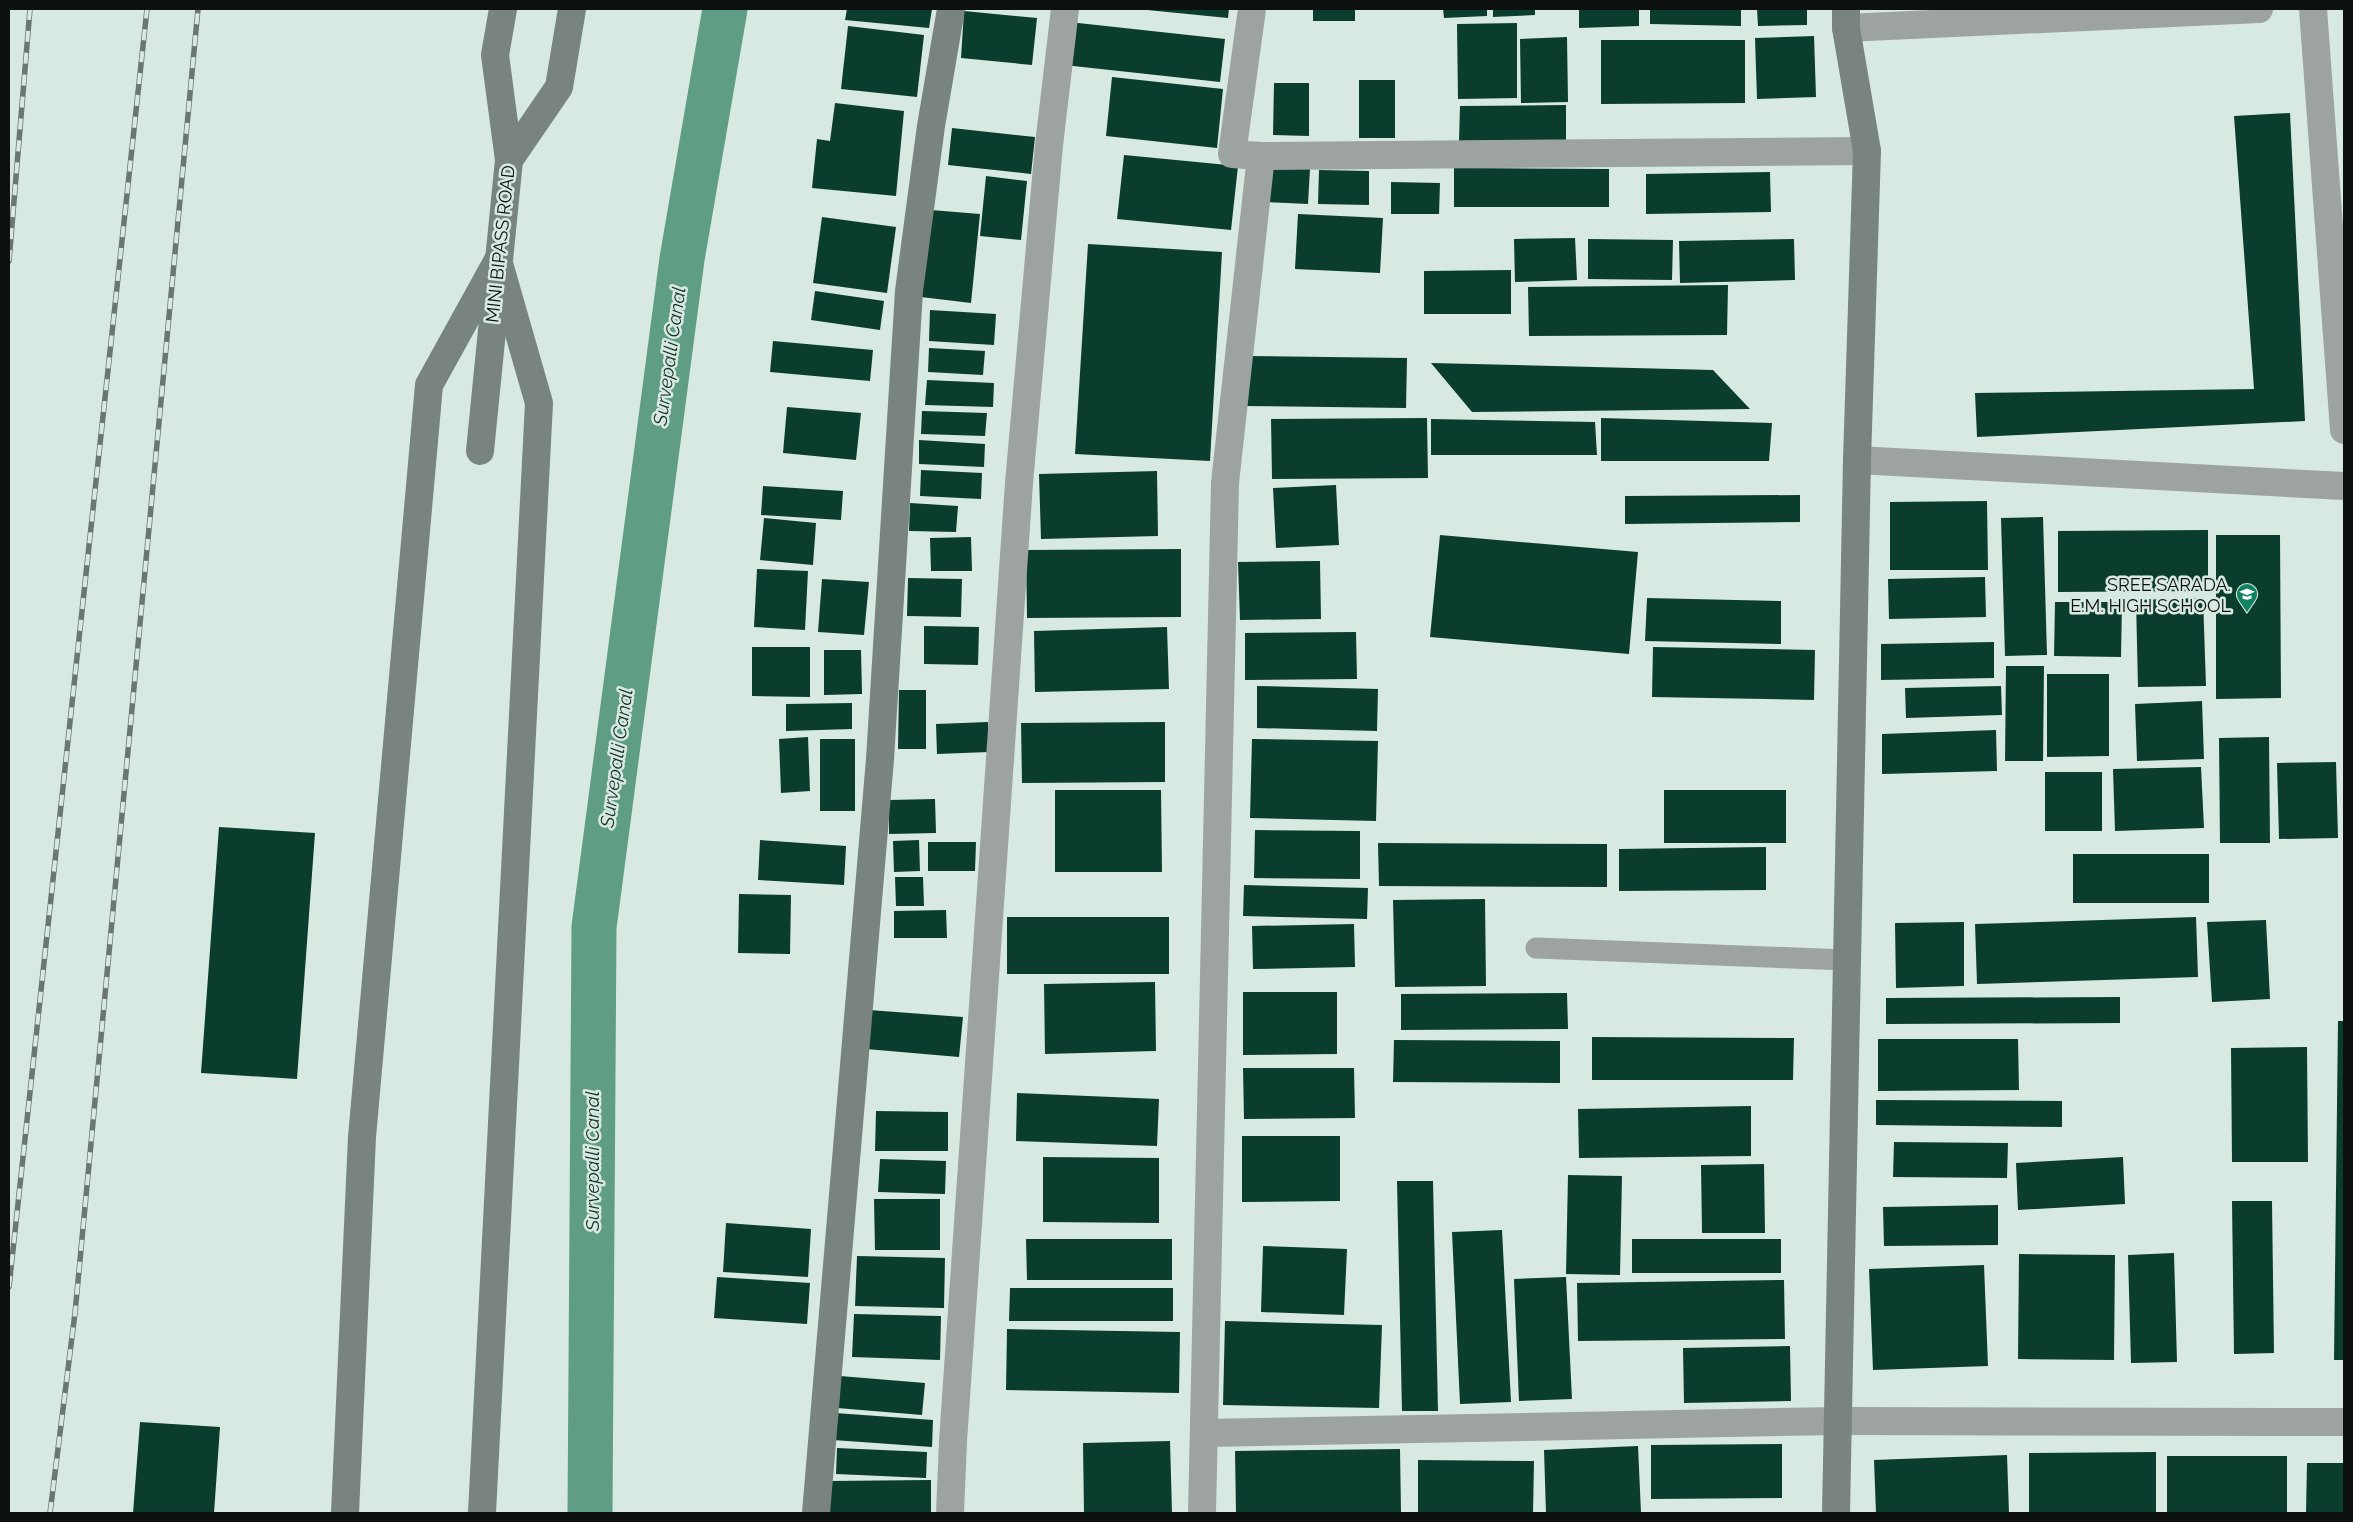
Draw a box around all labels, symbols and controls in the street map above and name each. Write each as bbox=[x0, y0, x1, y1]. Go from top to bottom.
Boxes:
street label: MINI BIPASS ROAD bbox=[481, 164, 519, 324]
water label: Survepalli Canal bbox=[648, 285, 690, 428]
place label: SREE SARADA. E.M. HIGH SCHOOL bbox=[2070, 574, 2231, 616]
school or university icon: SREE SARADA. E.M. HIGH SCHOOL bbox=[2235, 582, 2259, 613]
water label: Survepalli Canal bbox=[595, 687, 637, 830]
water label: Survepalli Canal bbox=[581, 1091, 603, 1232]

